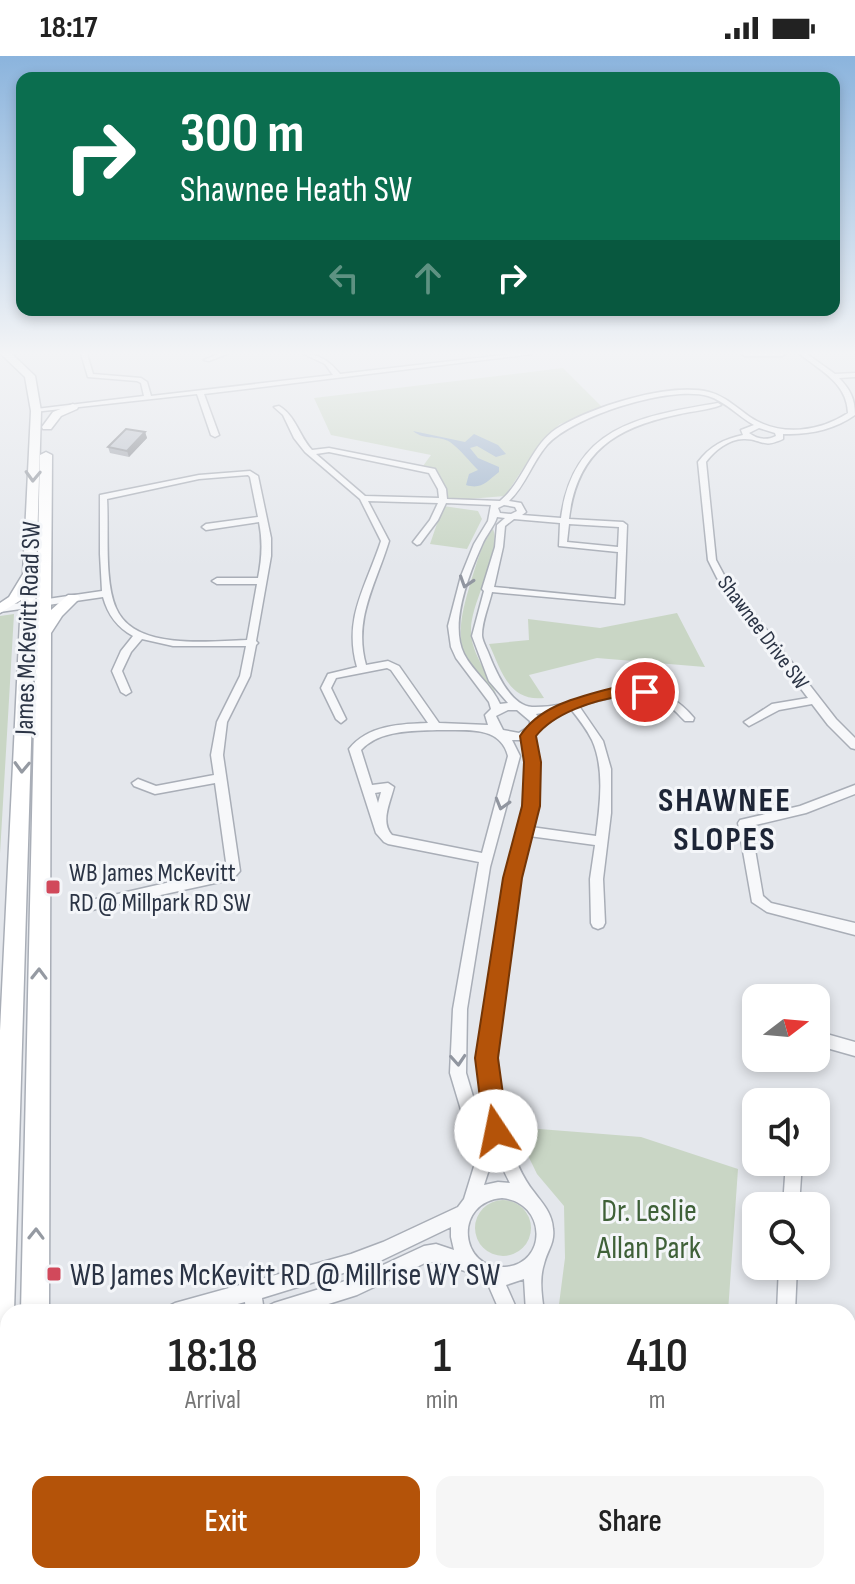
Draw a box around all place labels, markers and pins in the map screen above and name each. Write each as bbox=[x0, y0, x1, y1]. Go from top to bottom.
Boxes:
pin bbox=[611, 658, 679, 726]
place label: WB James McKevitt RD @ Millpark RD SW bbox=[69, 858, 251, 919]
marker: WB James McKevitt RD @ Millpark RD SW bbox=[44, 878, 62, 896]
place label: WB James McKevitt RD @ Millrise WY SW bbox=[70, 1256, 500, 1295]
marker: WB James McKevitt RD @ Millrise WY SW bbox=[45, 1265, 63, 1283]

